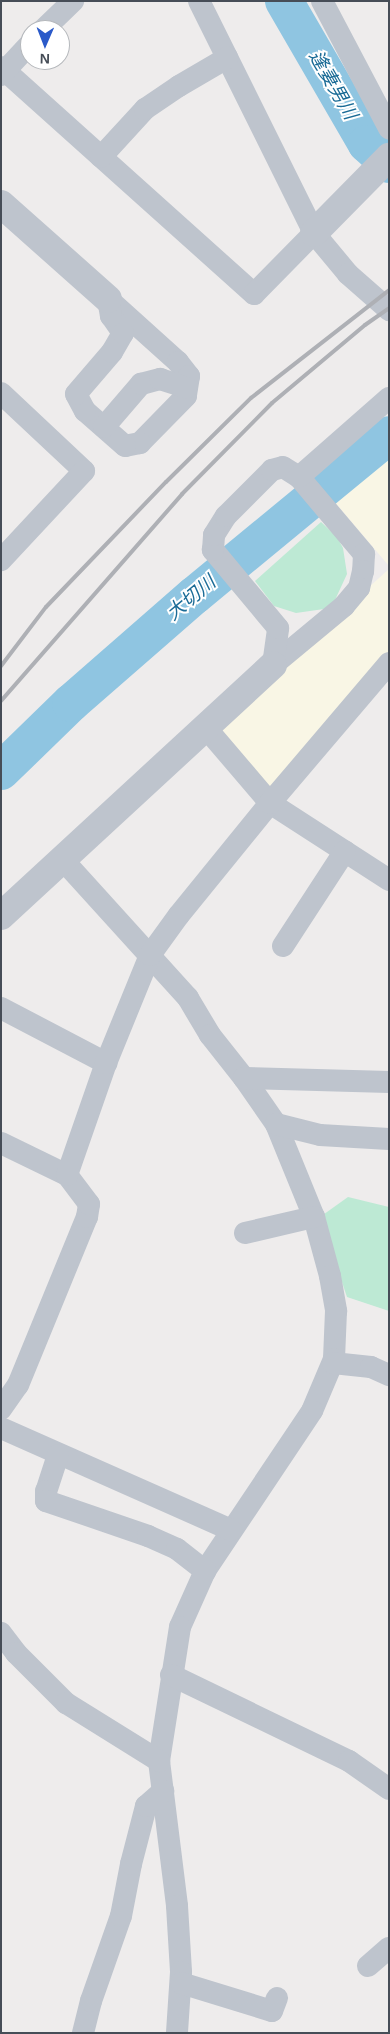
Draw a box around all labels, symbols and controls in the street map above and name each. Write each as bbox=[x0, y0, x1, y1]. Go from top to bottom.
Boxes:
north arrow bbox=[20, 20, 70, 70]
water label: 逢妻男川 bbox=[304, 46, 362, 124]
text: N bbox=[40, 51, 50, 67]
water label: 大切川 bbox=[162, 571, 220, 625]

